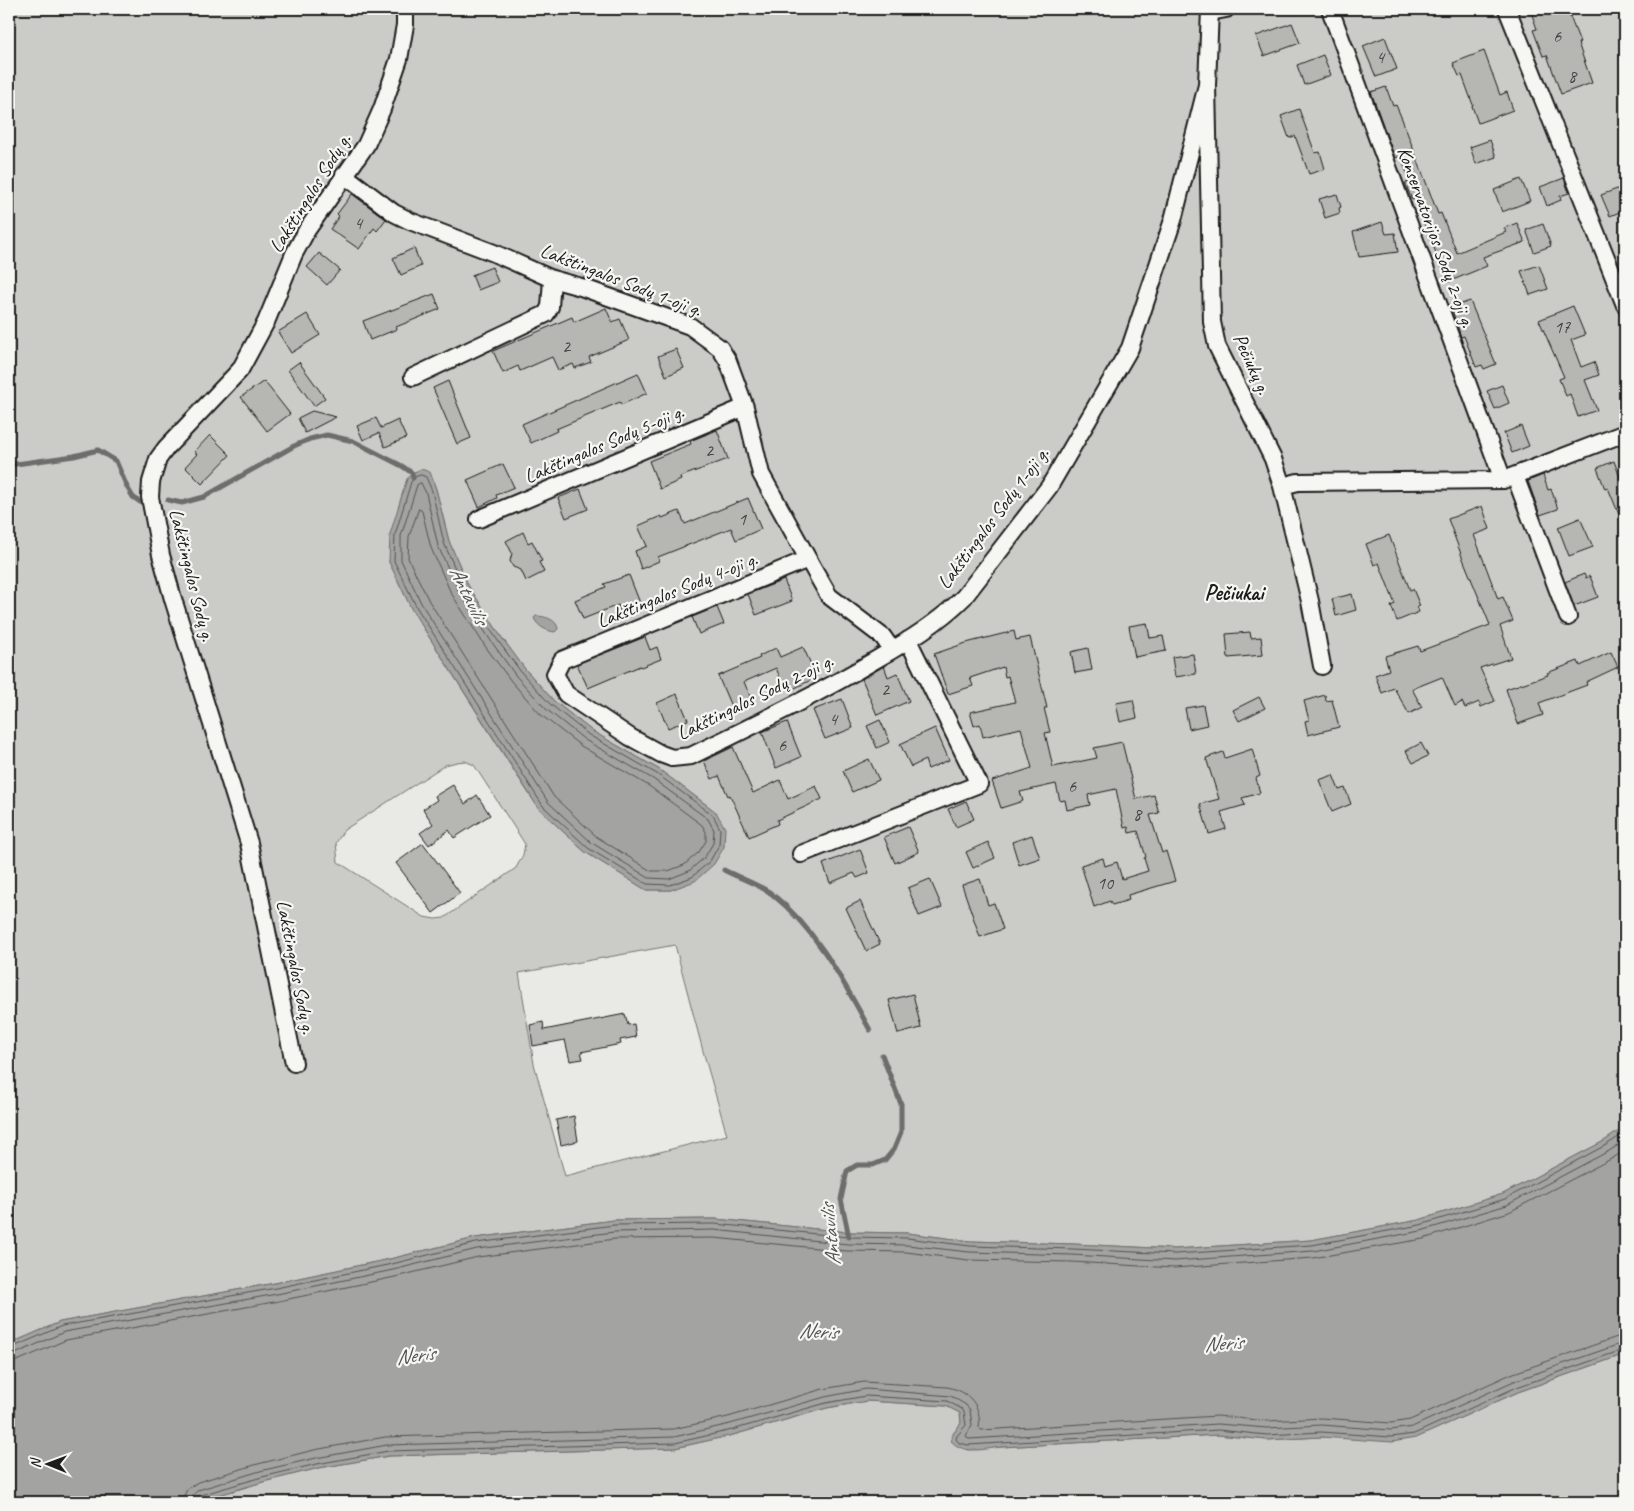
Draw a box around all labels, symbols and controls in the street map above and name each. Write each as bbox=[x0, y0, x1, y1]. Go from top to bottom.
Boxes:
house number: 6 bbox=[1553, 25, 1562, 47]
house number: 4 bbox=[1376, 46, 1386, 68]
house number: 8 bbox=[1568, 65, 1578, 87]
street label: Lakštingalos Sodų g. bbox=[263, 129, 357, 257]
street label: Konservatorijos Sodų 2-oji g. bbox=[1392, 143, 1480, 331]
house number: 4 bbox=[354, 212, 364, 234]
street label: Lakštingalos Sodų 1-oji g. bbox=[537, 238, 705, 322]
house number: 17 bbox=[1554, 316, 1571, 338]
street label: Pečiukų g. bbox=[1228, 330, 1276, 398]
house number: 2 bbox=[562, 335, 572, 357]
street label: Lakštingalos Sodų 5-oji g. bbox=[520, 399, 688, 489]
house number: 2 bbox=[705, 439, 715, 461]
street label: Lakštingalos Sodų 1-oji g. bbox=[932, 442, 1054, 594]
street label: Lakštingalos Sodų g. bbox=[163, 506, 221, 644]
house number: 1 bbox=[738, 508, 747, 530]
street label: Lakštingalos Sodų 4-oji g. bbox=[593, 546, 761, 634]
water label: Antavilis bbox=[444, 562, 496, 632]
district label: Pečiukai bbox=[1204, 579, 1266, 607]
street label: Lakštingalos Sodų 2-oji g. bbox=[673, 648, 837, 746]
house number: 2 bbox=[881, 678, 891, 700]
house number: 4 bbox=[829, 708, 839, 730]
house number: 6 bbox=[778, 734, 787, 756]
house number: 6 bbox=[1068, 775, 1077, 797]
house number: 8 bbox=[1133, 803, 1143, 825]
house number: 10 bbox=[1097, 872, 1115, 894]
street label: Lakštingalos Sodų g. bbox=[271, 898, 321, 1036]
water label: Antavilis bbox=[813, 1199, 846, 1267]
water label: Neris bbox=[798, 1317, 842, 1345]
water label: Neris bbox=[1203, 1328, 1247, 1357]
water label: Neris bbox=[394, 1339, 439, 1370]
north arrow bbox=[22, 1438, 72, 1488]
text: N bbox=[27, 1457, 44, 1468]

